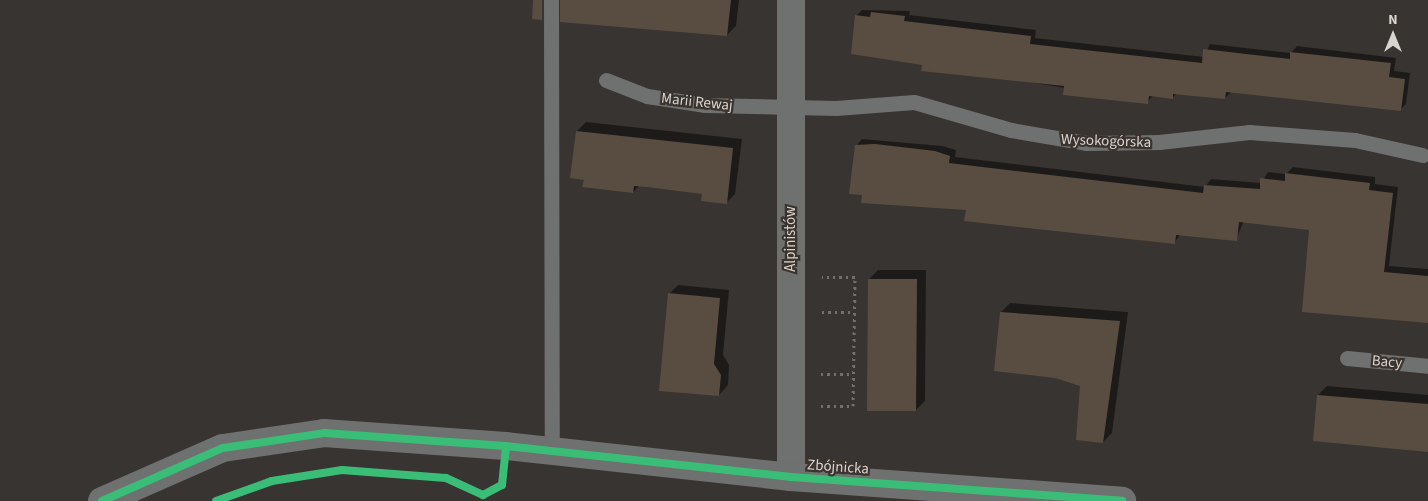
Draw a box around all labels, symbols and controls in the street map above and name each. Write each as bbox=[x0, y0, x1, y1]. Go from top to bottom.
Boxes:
north arrow bbox=[1368, 10, 1418, 60]
text: N bbox=[1388, 10, 1398, 30]
street label: Marii Rewaj bbox=[660, 89, 734, 115]
street label: Wysokogórska bbox=[1061, 130, 1151, 152]
street label: Alpinistów bbox=[782, 206, 800, 272]
street label: Bacy bbox=[1371, 352, 1403, 372]
street label: Zbójnicka bbox=[807, 456, 869, 478]

